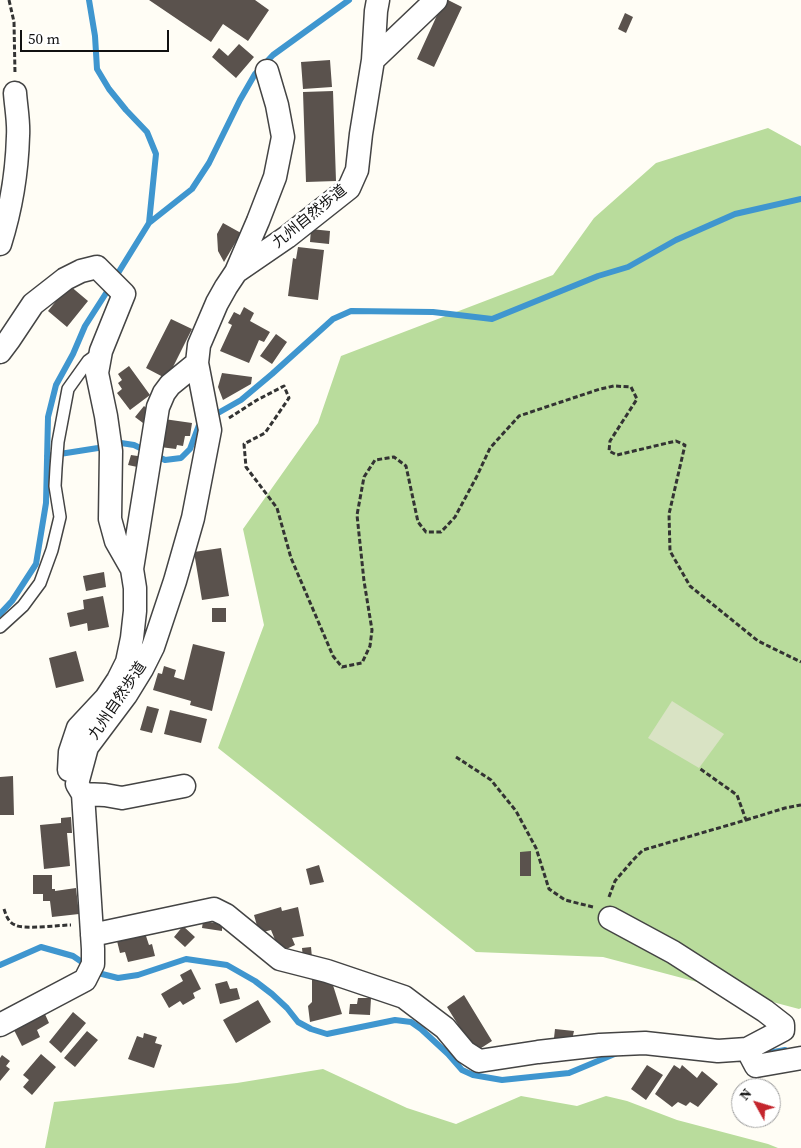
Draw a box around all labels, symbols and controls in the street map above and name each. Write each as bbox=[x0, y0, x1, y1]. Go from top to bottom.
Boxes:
scale bar bbox=[22, 20, 171, 52]
text: 50 m bbox=[28, 28, 60, 49]
street label: 九州自然歩道 bbox=[269, 182, 351, 252]
street label: 九州自然歩道 bbox=[85, 659, 151, 743]
north arrow bbox=[731, 1078, 781, 1128]
text: N bbox=[734, 1084, 756, 1104]

